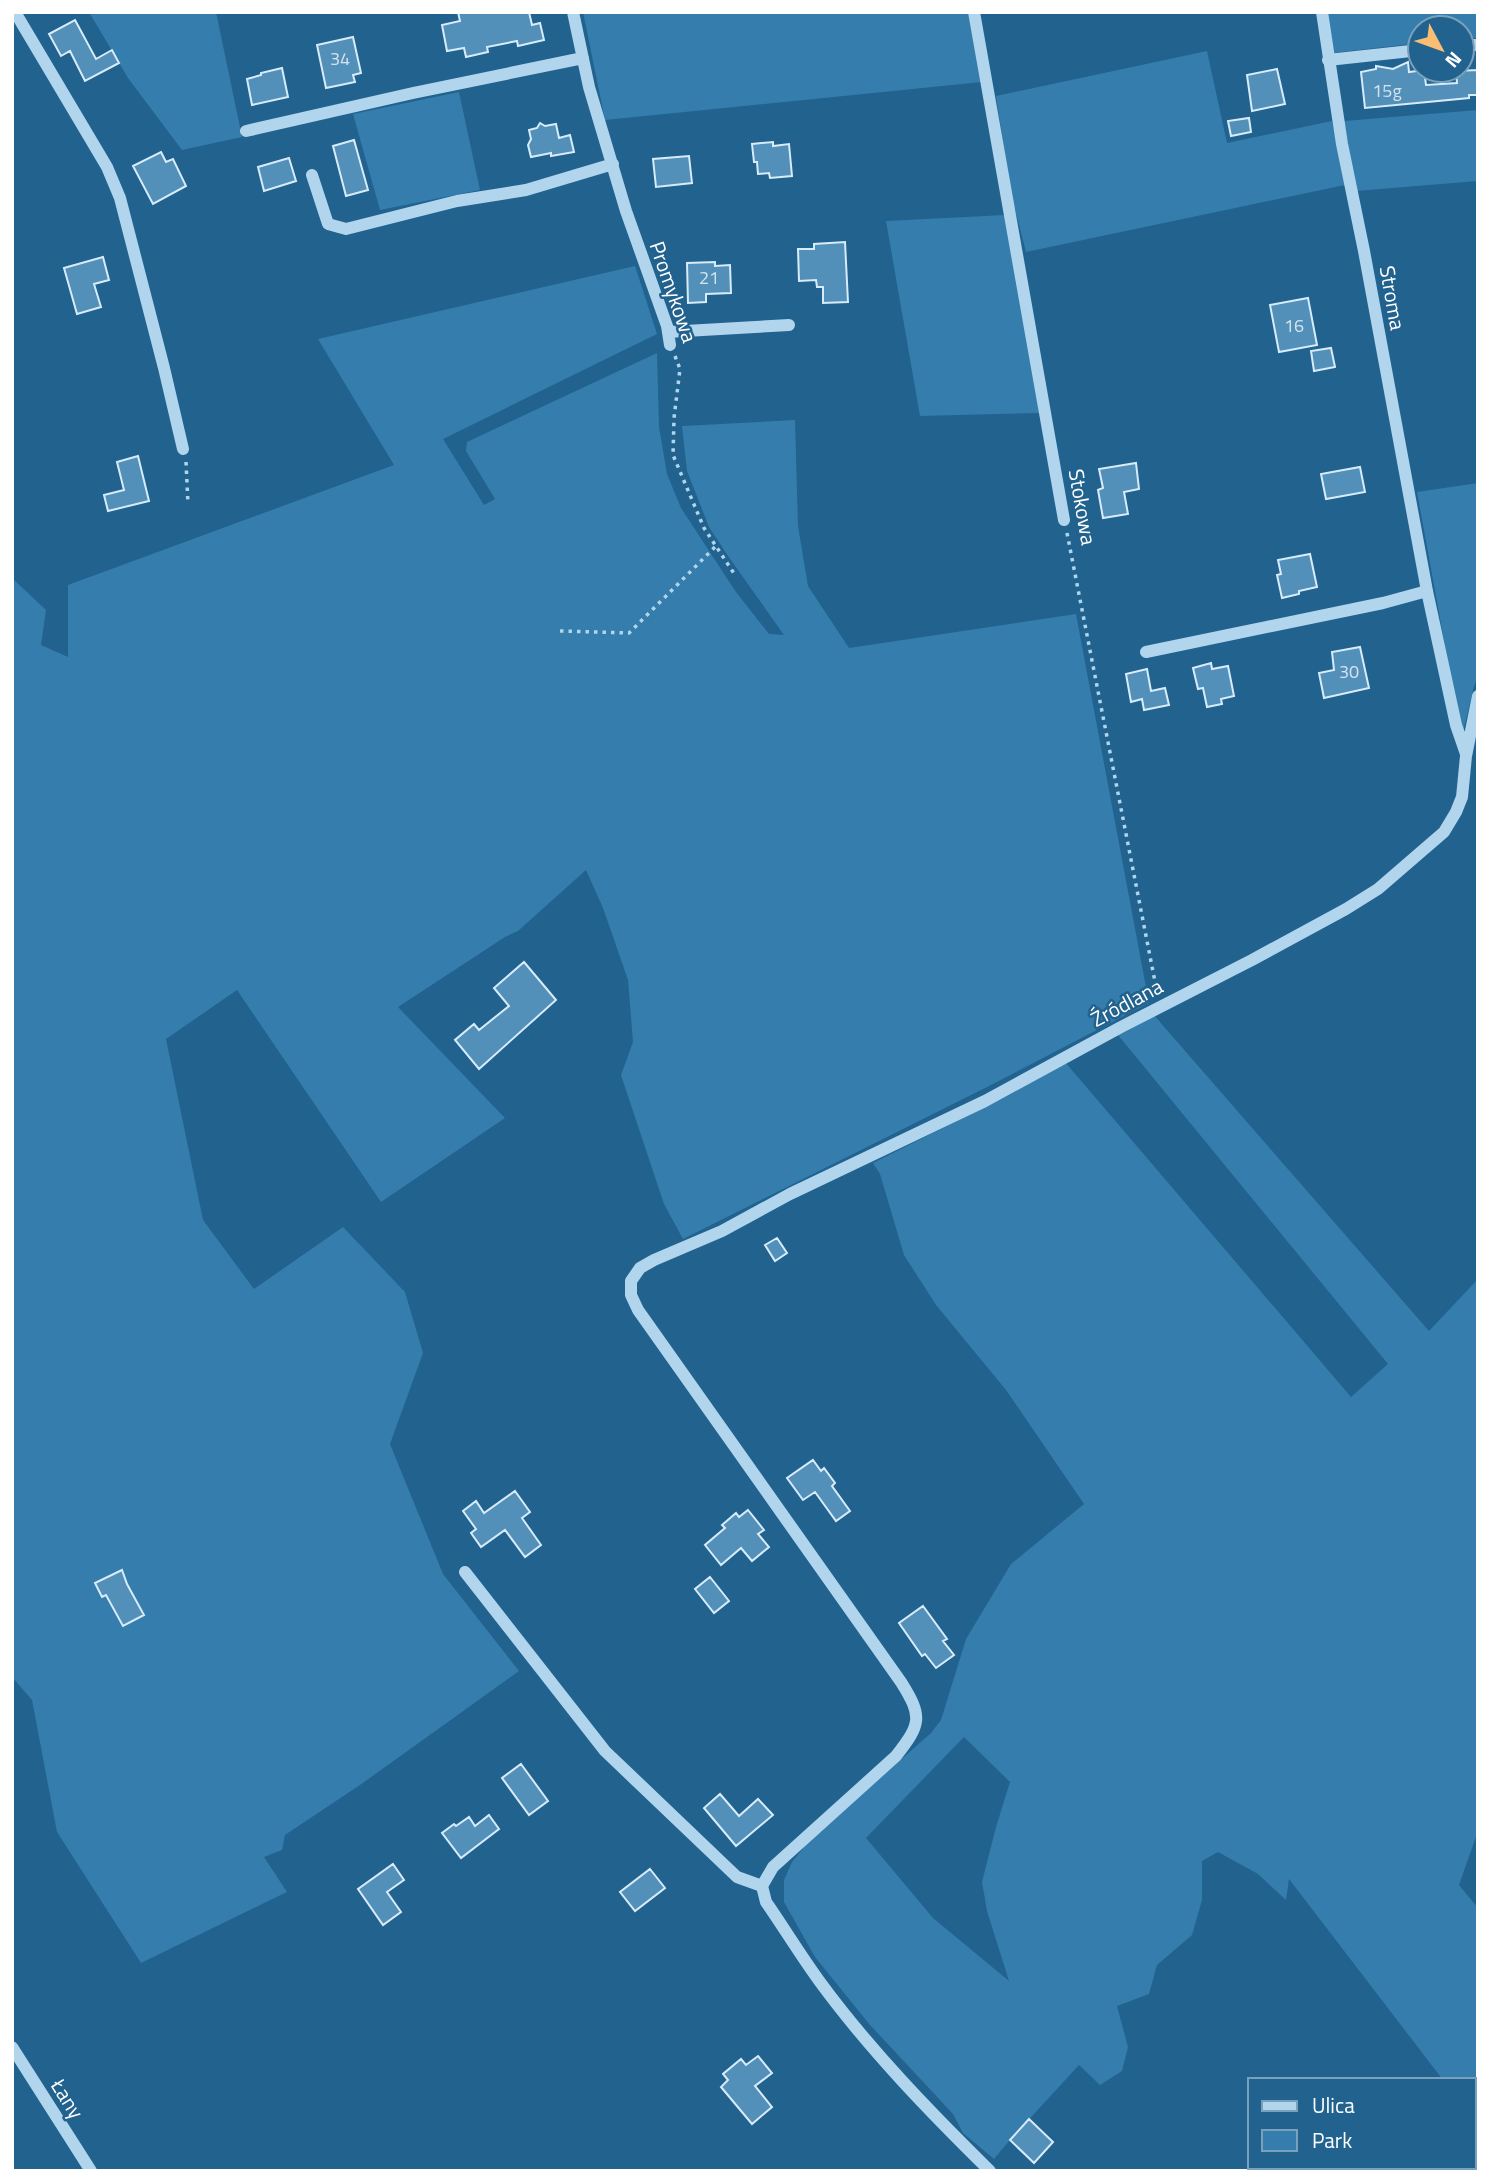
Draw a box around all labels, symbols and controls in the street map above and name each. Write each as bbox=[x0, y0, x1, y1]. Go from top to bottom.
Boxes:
north arrow bbox=[1406, 14, 1476, 84]
house number: 34 bbox=[330, 45, 350, 72]
text: N bbox=[1439, 46, 1469, 75]
house number: 15g bbox=[1372, 77, 1402, 104]
street label: Promykowa bbox=[642, 237, 706, 347]
street label: Stroma bbox=[1372, 263, 1414, 333]
house number: 21 bbox=[699, 264, 719, 291]
house number: 16 bbox=[1284, 312, 1304, 339]
street label: Stokowa bbox=[1061, 466, 1105, 548]
house number: 30 bbox=[1339, 658, 1359, 685]
street label: Źródlana bbox=[1085, 970, 1169, 1034]
street label: Łany bbox=[43, 2071, 93, 2125]
legend bbox=[1248, 2078, 1476, 2169]
text: Ulica bbox=[1312, 2089, 1355, 2121]
text: Park bbox=[1312, 2124, 1352, 2156]

